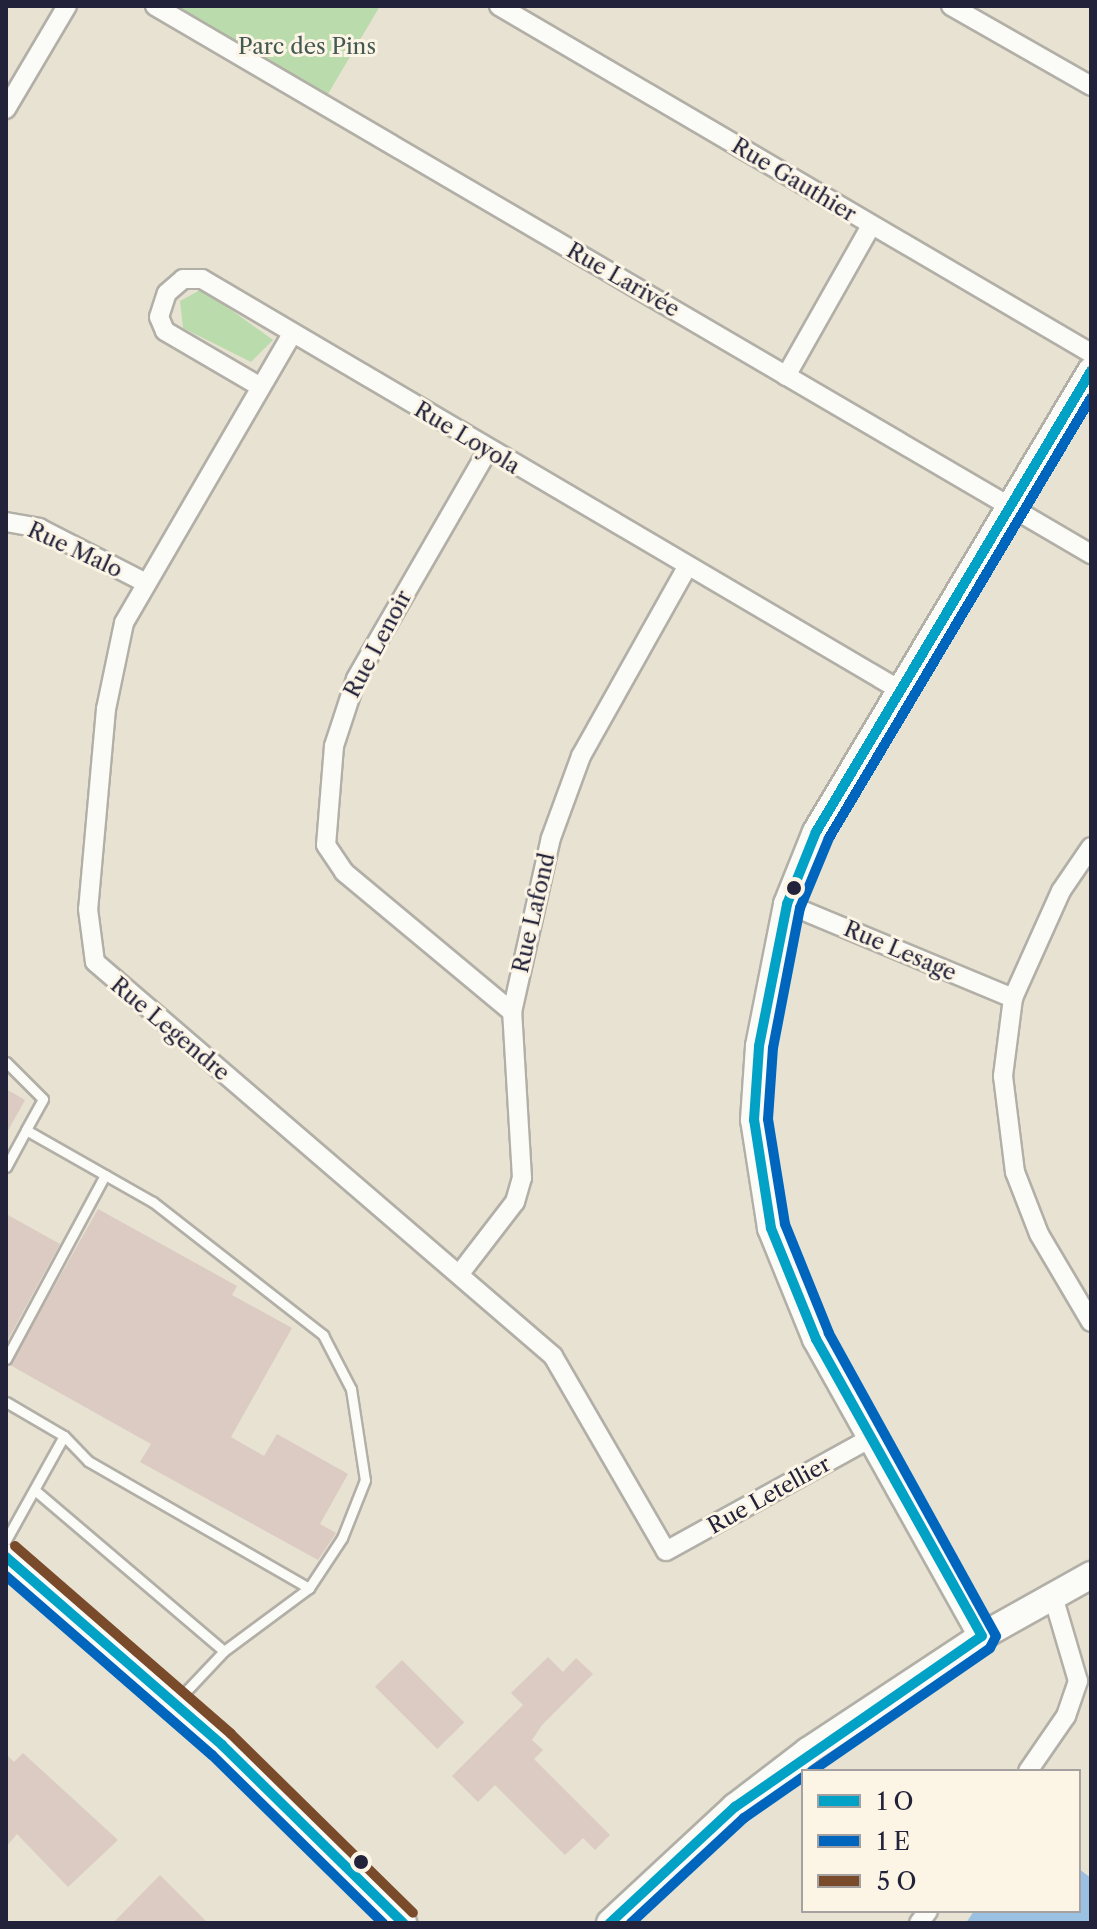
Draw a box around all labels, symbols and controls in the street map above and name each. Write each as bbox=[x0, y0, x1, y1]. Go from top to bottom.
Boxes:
park label: Parc des Pins bbox=[238, 34, 376, 60]
street label: Rue Gauthier bbox=[727, 132, 861, 228]
street label: Rue Larivée bbox=[562, 237, 684, 323]
street label: Rue Loyola bbox=[409, 396, 525, 480]
street label: Rue Malo bbox=[23, 517, 127, 583]
street label: Rue Lenoir bbox=[339, 586, 417, 702]
street label: Rue Lafond bbox=[507, 851, 561, 975]
unlabelled marker bbox=[786, 880, 802, 896]
street label: Rue Lesage bbox=[840, 915, 960, 987]
street label: Rue Legendre bbox=[105, 972, 235, 1086]
street label: Rue Letellier bbox=[703, 1450, 835, 1540]
legend bbox=[801, 1769, 1081, 1913]
text: 1 O bbox=[877, 1787, 913, 1816]
text: 1 E bbox=[877, 1827, 910, 1856]
unlabelled marker bbox=[353, 1854, 369, 1870]
text: 5 O bbox=[877, 1867, 916, 1896]

